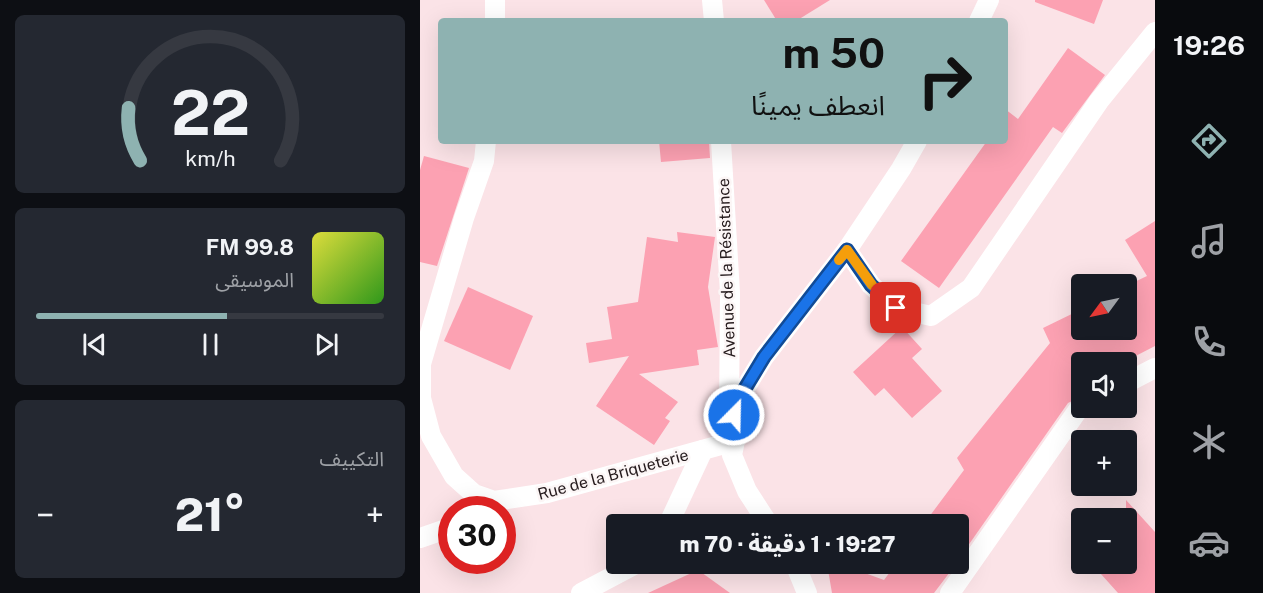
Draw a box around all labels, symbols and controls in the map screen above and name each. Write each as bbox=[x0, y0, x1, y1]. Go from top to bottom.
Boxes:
text: 50 m bbox=[782, 28, 885, 77]
text: 19:26 bbox=[1173, 29, 1245, 61]
icon: right bbox=[906, 42, 984, 120]
text: 22 bbox=[170, 76, 250, 149]
text: انعطف يمينًا bbox=[751, 89, 885, 121]
icon: directions bbox=[1188, 120, 1230, 162]
text: km/h bbox=[185, 146, 235, 171]
street label: Avenue de la Résistance bbox=[714, 178, 739, 358]
icon: music bbox=[1188, 220, 1230, 262]
text: 99.8 FM bbox=[206, 234, 294, 260]
text: الموسيقى bbox=[215, 268, 294, 292]
north arrow bbox=[1071, 274, 1137, 340]
map controls bbox=[1071, 274, 1137, 574]
pin bbox=[870, 282, 921, 333]
icon: arrive bbox=[879, 291, 912, 324]
icon: phone bbox=[1188, 321, 1230, 363]
icon: previous bbox=[78, 328, 111, 361]
icon: pause bbox=[194, 328, 227, 361]
icon: next bbox=[310, 328, 343, 361]
button: sound bbox=[1071, 352, 1137, 418]
position arrow bbox=[702, 383, 766, 447]
icon: climate bbox=[1188, 421, 1230, 463]
button: + bbox=[1071, 430, 1137, 496]
street label: Rue de la Briqueterie bbox=[536, 445, 691, 504]
text: التكييف bbox=[320, 447, 384, 471]
text: 21° bbox=[175, 488, 245, 541]
text: − bbox=[36, 496, 54, 534]
text: + bbox=[366, 496, 384, 534]
speed limit sign: 30 bbox=[438, 496, 516, 574]
button: − bbox=[1071, 508, 1137, 574]
icon: car bbox=[1188, 522, 1230, 564]
text: 19:27 · 1 دقيقة · 70 m bbox=[680, 531, 895, 557]

